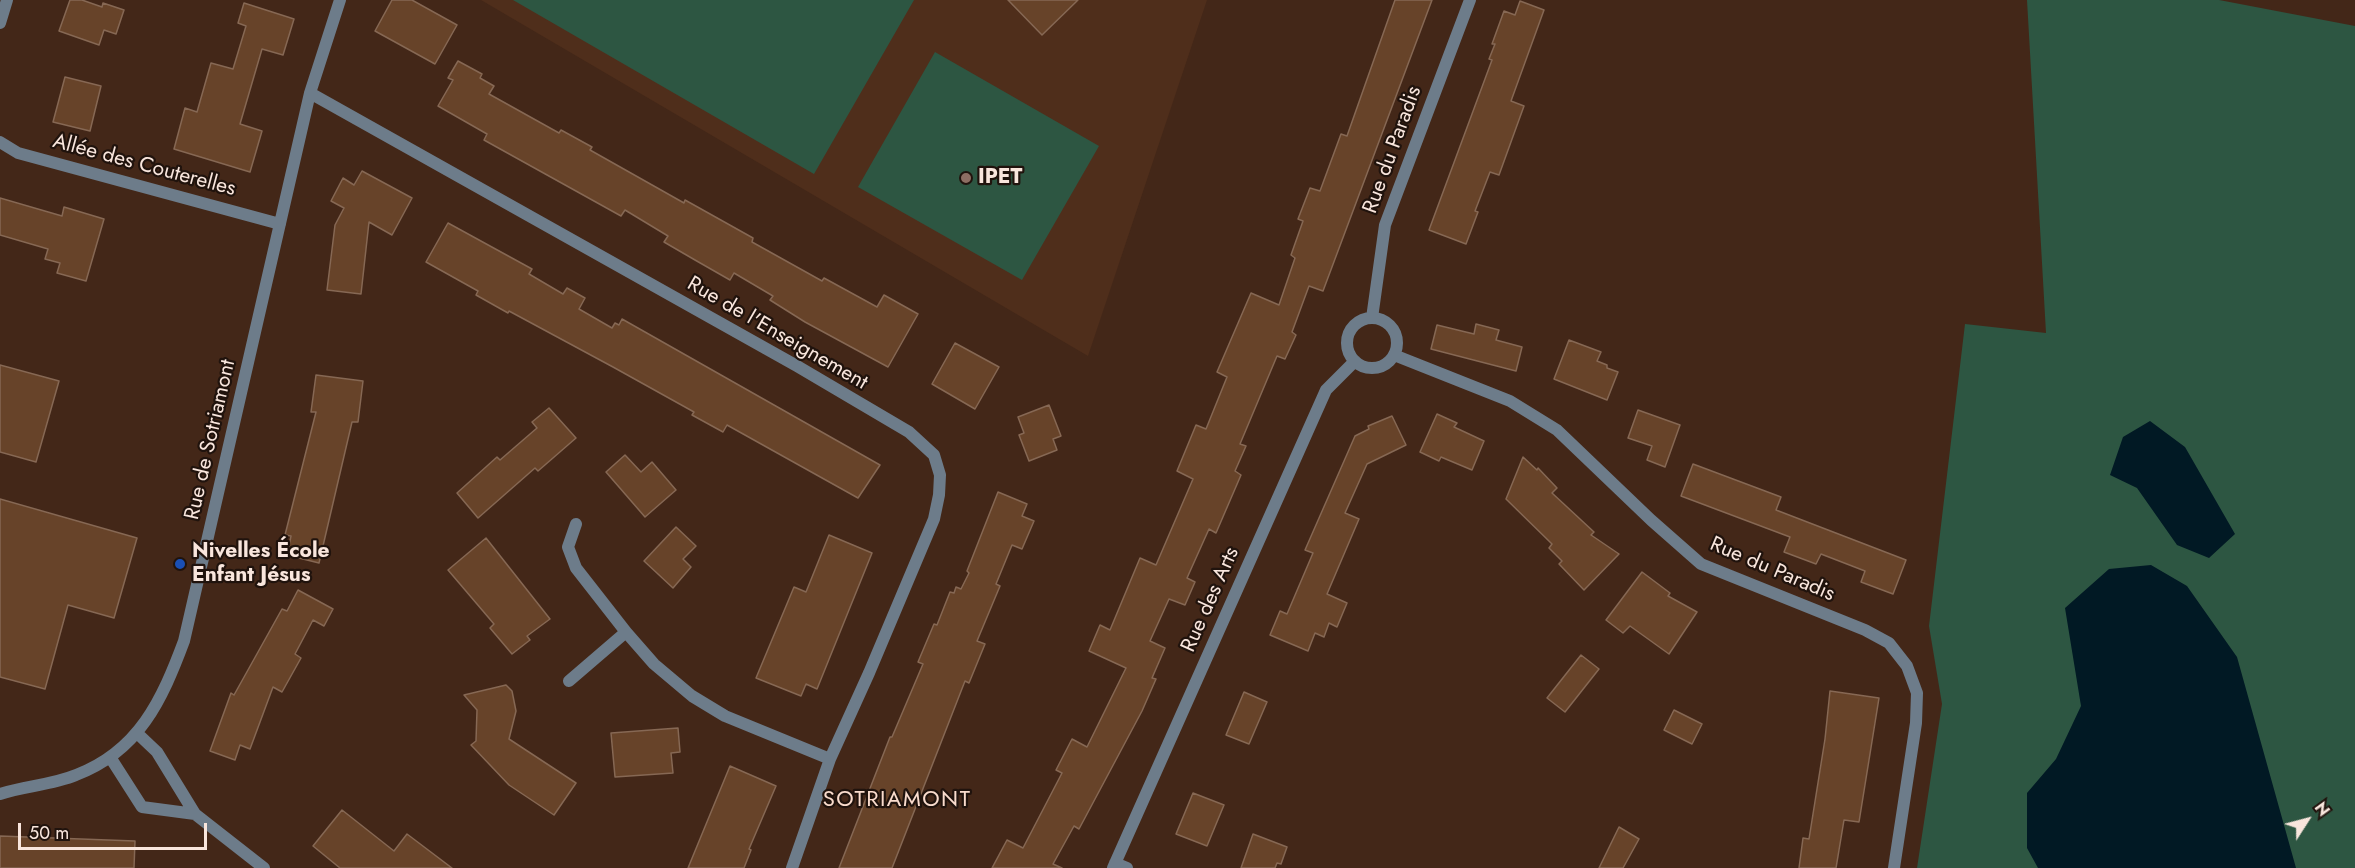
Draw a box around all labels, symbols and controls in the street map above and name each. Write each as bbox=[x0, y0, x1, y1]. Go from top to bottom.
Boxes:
street label: Rue du Paradis bbox=[1358, 83, 1428, 217]
street label: Allée des Couterelles bbox=[50, 129, 238, 203]
place label: IPET bbox=[978, 165, 1022, 191]
marker: IPET bbox=[959, 171, 973, 185]
street label: Rue de l'Enseignement bbox=[682, 272, 872, 396]
street label: Rue de Sotriamont bbox=[180, 357, 242, 523]
street label: Rue du Paradis bbox=[1706, 532, 1838, 608]
place label: Nivelles École Enfant Jésus bbox=[192, 539, 330, 589]
street label: Rue des Arts bbox=[1177, 544, 1245, 656]
marker: Nivelles École Enfant Jésus bbox=[173, 557, 187, 571]
district label: SOTRIAMONT bbox=[823, 788, 971, 814]
north arrow bbox=[2277, 790, 2337, 850]
text: N bbox=[2309, 797, 2335, 821]
scale bar bbox=[21, 811, 210, 849]
text: 50 m bbox=[29, 820, 69, 846]

